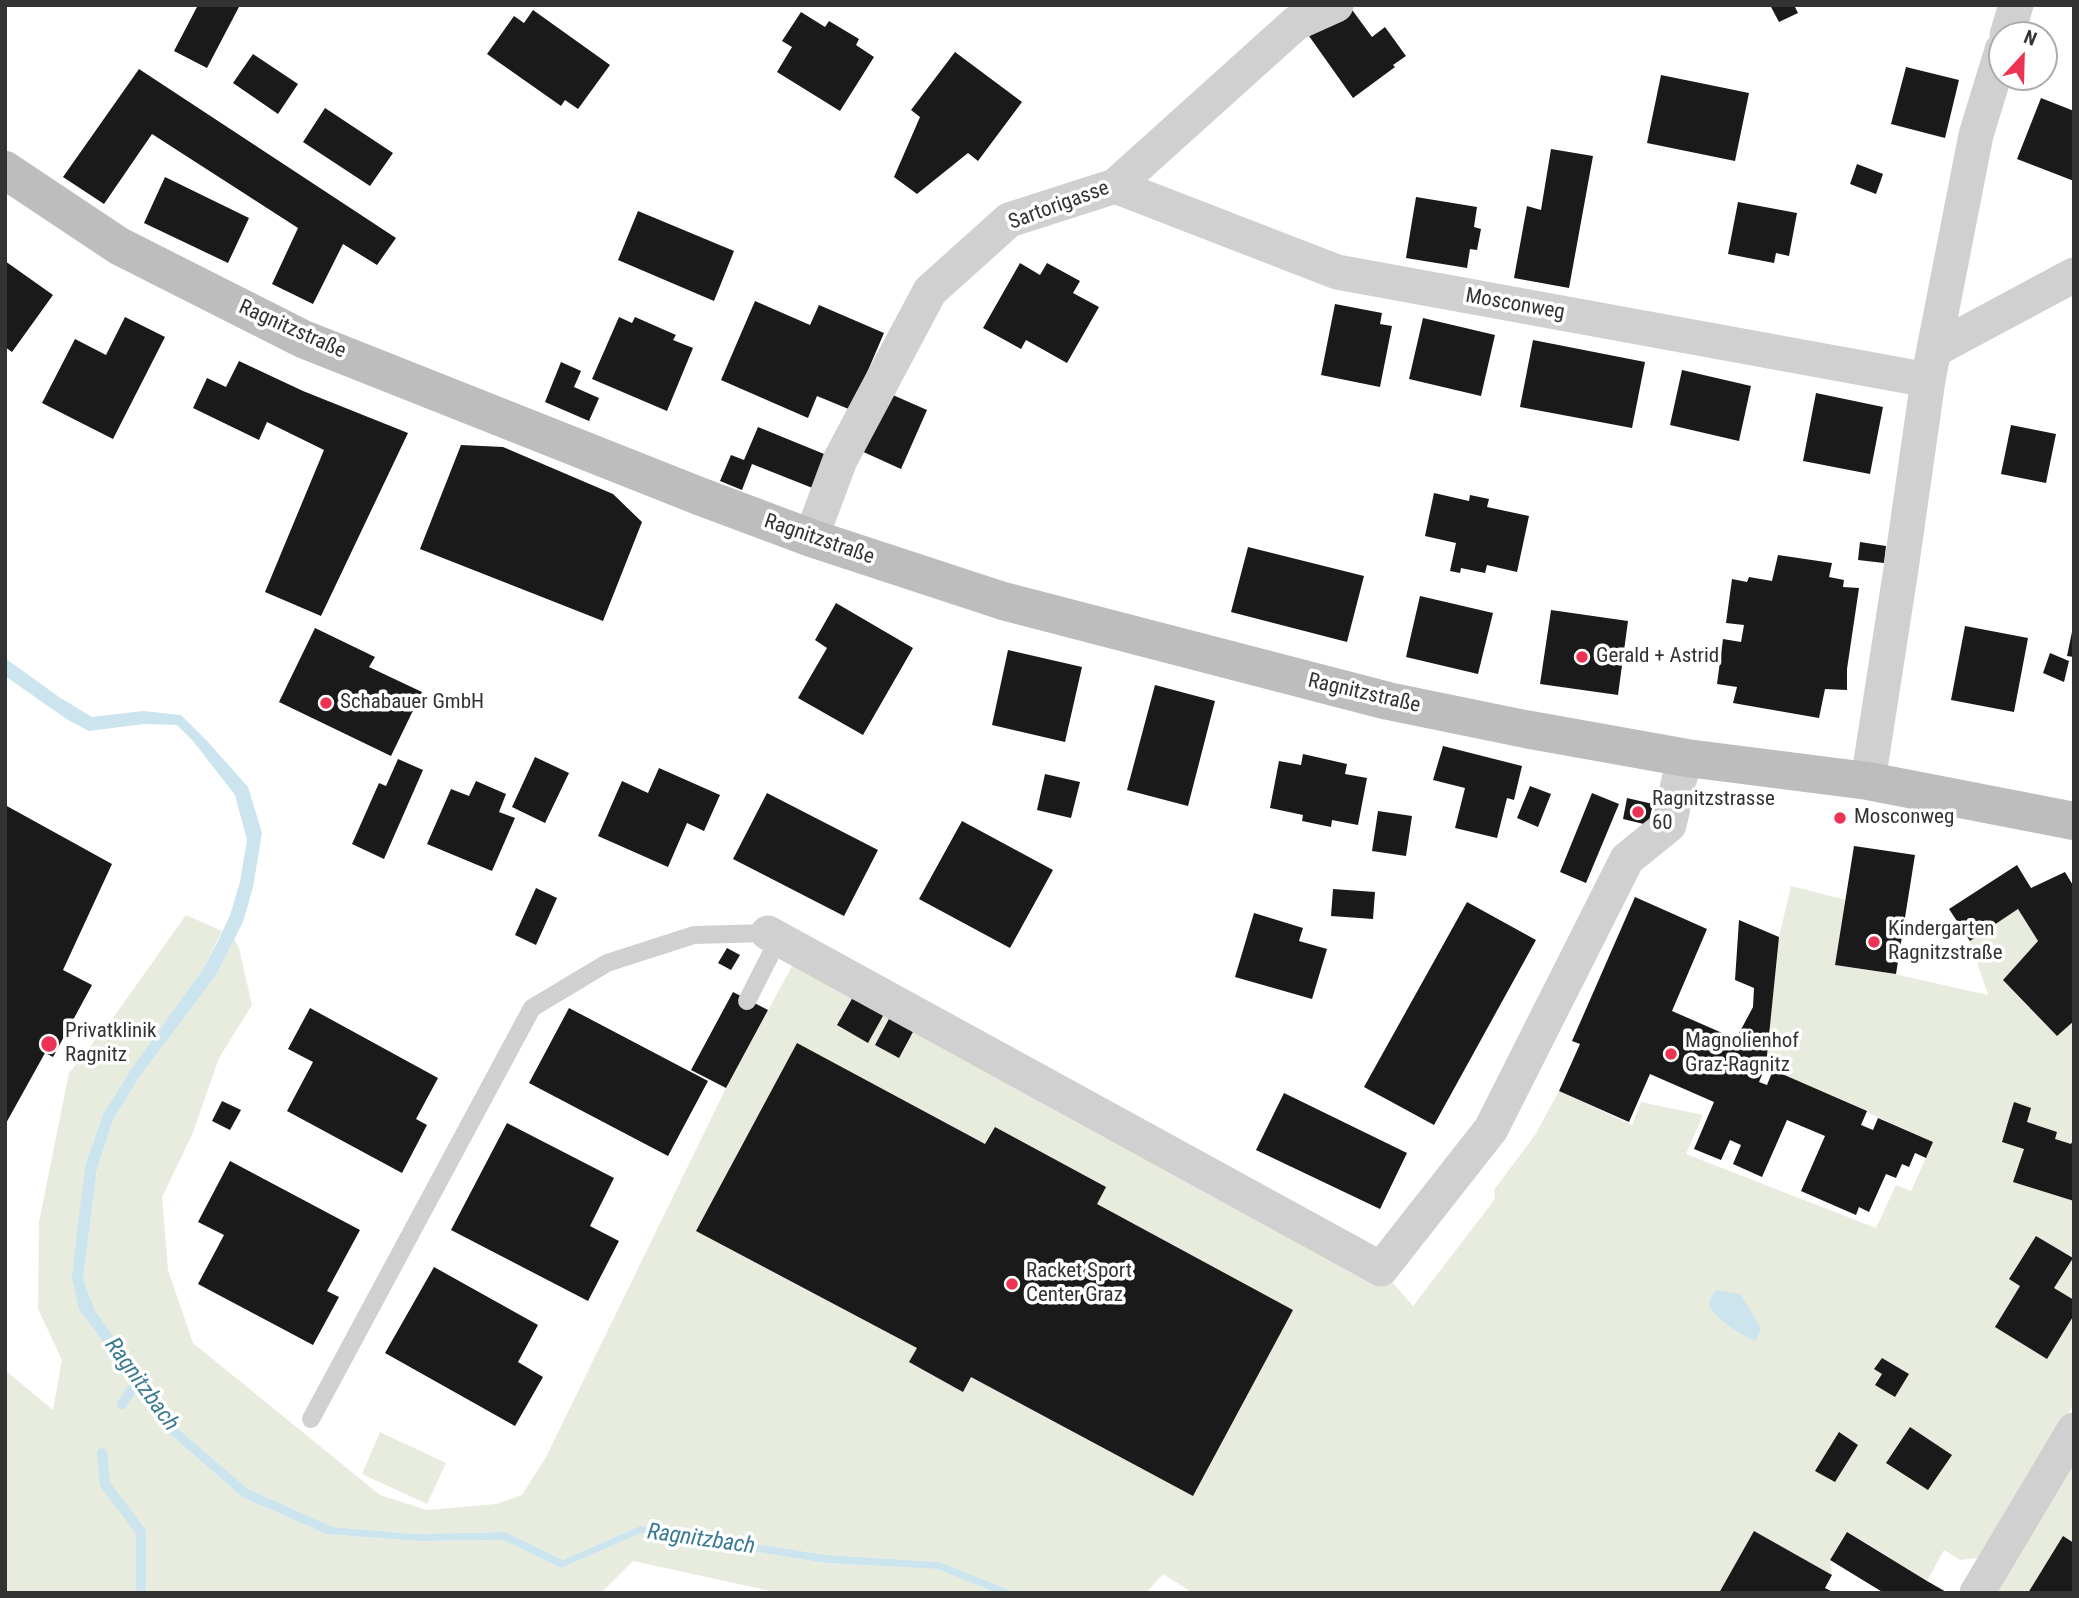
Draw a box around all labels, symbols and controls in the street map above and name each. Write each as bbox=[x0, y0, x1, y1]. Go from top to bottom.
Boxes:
north arrow bbox=[1988, 21, 2058, 91]
text: N bbox=[2021, 25, 2040, 51]
street label: Sartorigasse bbox=[1005, 176, 1113, 236]
street label: Mosconweg bbox=[1463, 284, 1567, 326]
street label: Ragnitzstraße bbox=[235, 295, 349, 365]
street label: Ragnitzstraße bbox=[761, 509, 877, 571]
place label: Gerald + Astrid bbox=[1596, 644, 1719, 670]
marker: Gerald + Astrid bbox=[1574, 649, 1590, 665]
street label: Ragnitzstraße bbox=[1305, 669, 1423, 719]
place label: Schabauer GmbH bbox=[340, 690, 484, 716]
marker: Schabauer GmbH bbox=[318, 695, 334, 711]
place label: Ragnitzstrasse 60 bbox=[1652, 787, 1775, 837]
marker: Ragnitzstrasse 60 bbox=[1630, 804, 1646, 820]
place label: Mosconweg bbox=[1854, 805, 1954, 831]
marker: Mosconweg bbox=[1832, 810, 1848, 826]
place label: Kindergarten Ragnitzstraße bbox=[1888, 917, 2003, 967]
marker: Kindergarten Ragnitzstraße bbox=[1866, 934, 1882, 950]
place label: Privatklinik Ragnitz bbox=[65, 1019, 157, 1069]
place label: Magnolienhof Graz-Ragnitz bbox=[1685, 1029, 1799, 1079]
marker: Privatklinik Ragnitz bbox=[39, 1034, 59, 1054]
marker: Magnolienhof Graz-Ragnitz bbox=[1663, 1046, 1679, 1062]
place label: Racket Sport Center Graz bbox=[1026, 1259, 1132, 1309]
marker: Racket Sport Center Graz bbox=[1004, 1276, 1020, 1292]
water label: Ragnitzbach bbox=[98, 1333, 184, 1437]
water label: Ragnitzbach bbox=[645, 1519, 757, 1561]

